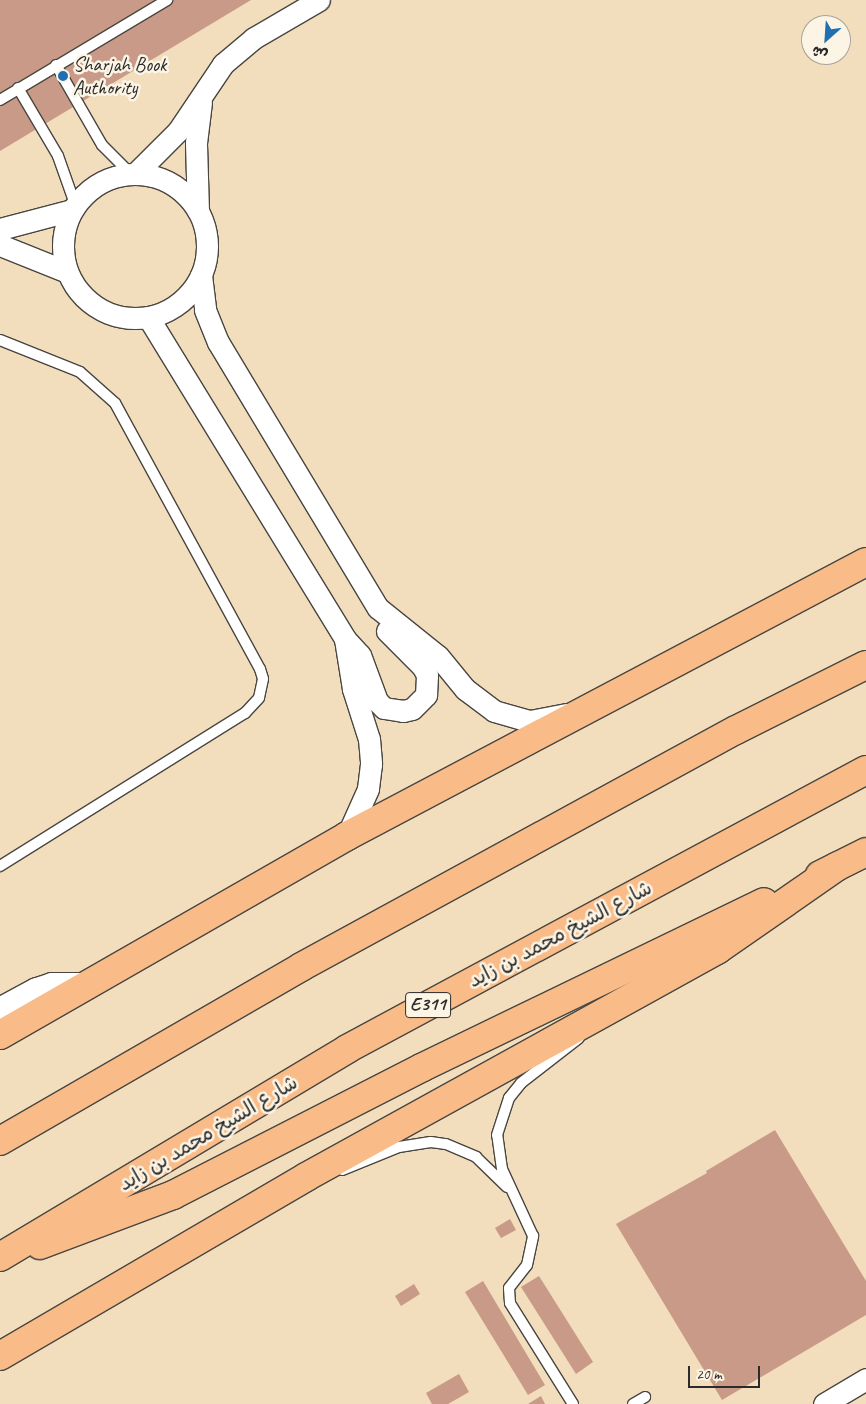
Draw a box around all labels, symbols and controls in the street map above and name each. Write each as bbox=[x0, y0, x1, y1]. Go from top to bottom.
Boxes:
north arrow bbox=[801, 15, 851, 65]
text: ش bbox=[809, 42, 830, 64]
place label: Sharjah Book Authority bbox=[73, 52, 166, 99]
marker: Sharjah Book Authority bbox=[57, 70, 69, 82]
street label: شارع الشيخ محمد بن زايد bbox=[464, 875, 656, 993]
road number: E311 bbox=[404, 988, 452, 1022]
street label: شارع الشيخ محمد بن زايد bbox=[114, 1070, 302, 1196]
scale bar bbox=[691, 1356, 764, 1388]
text: 20 m bbox=[696, 1365, 722, 1384]

